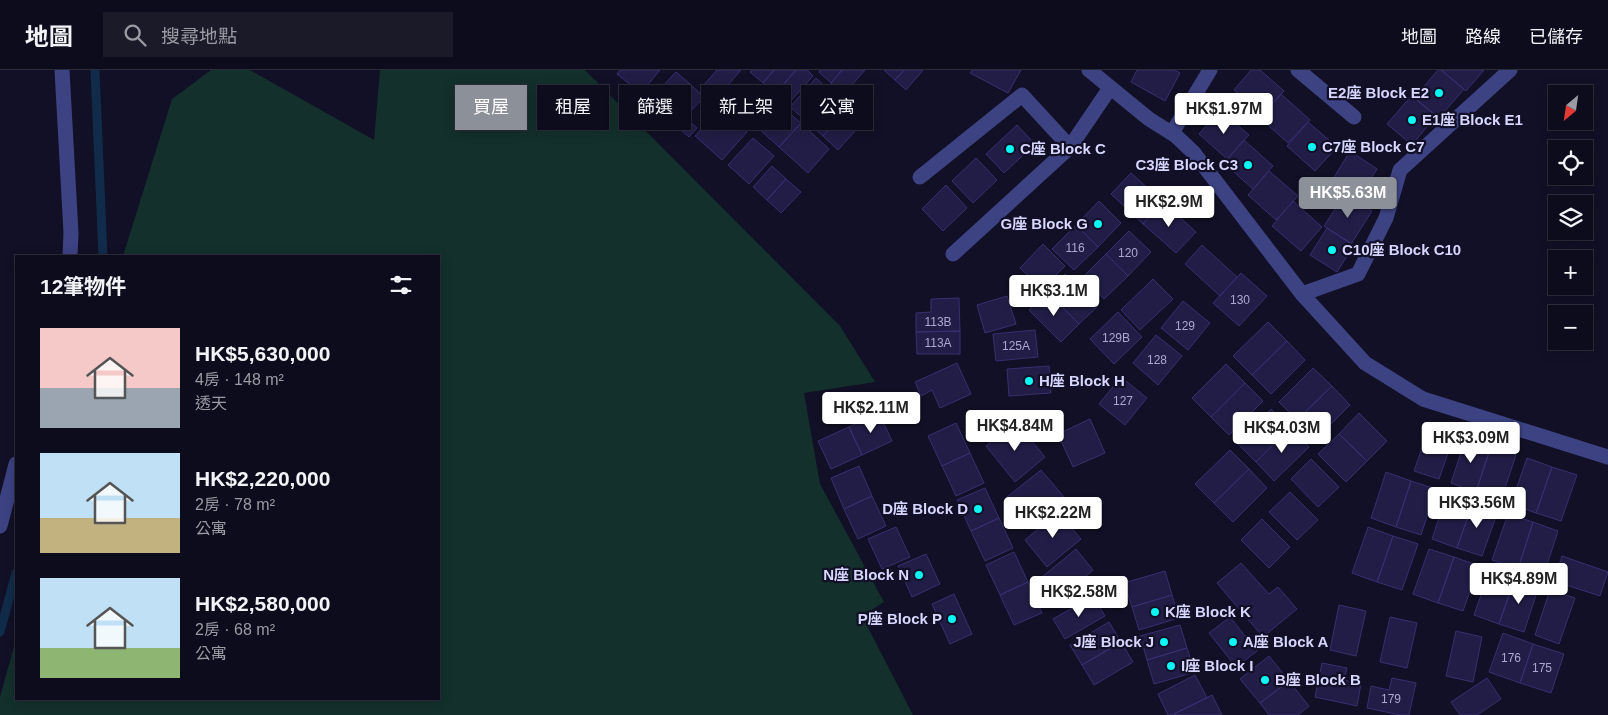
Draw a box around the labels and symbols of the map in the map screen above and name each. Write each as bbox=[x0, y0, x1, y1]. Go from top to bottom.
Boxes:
place label: E2座 Block E2 bbox=[1328, 84, 1429, 101]
north arrow bbox=[1548, 85, 1592, 130]
marker: E2座 Block E2 bbox=[1433, 87, 1445, 99]
pin: HK$1.97M bbox=[1172, 92, 1276, 135]
place label: E1座 Block E1 bbox=[1422, 111, 1523, 128]
marker: E1座 Block E1 bbox=[1406, 114, 1418, 126]
place label: C7座 Block C7 bbox=[1322, 138, 1425, 155]
place label: C座 Block C bbox=[1020, 140, 1106, 157]
marker: C7座 Block C7 bbox=[1306, 141, 1318, 153]
marker: C座 Block C bbox=[1004, 143, 1016, 155]
place label: C3座 Block C3 bbox=[1135, 156, 1238, 173]
marker: C3座 Block C3 bbox=[1242, 159, 1254, 171]
pin: HK$5.63M bbox=[1296, 176, 1400, 219]
pin: HK$2.9M bbox=[1123, 186, 1215, 228]
place label: G座 Block G bbox=[1000, 215, 1088, 232]
marker: G座 Block G bbox=[1092, 218, 1104, 230]
house number: 116 bbox=[1065, 241, 1085, 255]
place label: C10座 Block C10 bbox=[1342, 241, 1461, 258]
marker: C10座 Block C10 bbox=[1326, 244, 1338, 256]
house number: 120 bbox=[1118, 246, 1138, 260]
pin: HK$3.1M bbox=[1008, 274, 1100, 317]
house number: 130 bbox=[1230, 293, 1250, 307]
house number: 113B bbox=[924, 315, 952, 329]
house number: 129 bbox=[1175, 319, 1195, 333]
house number: 129B bbox=[1102, 331, 1130, 345]
house number: 113A bbox=[924, 336, 952, 350]
house number: 125A bbox=[1002, 339, 1030, 353]
house number: 128 bbox=[1147, 353, 1167, 367]
place label: H座 Block H bbox=[1039, 372, 1125, 389]
marker: H座 Block H bbox=[1023, 375, 1035, 387]
pin: HK$2.11M bbox=[819, 392, 923, 434]
house number: 127 bbox=[1113, 394, 1133, 408]
pin: HK$4.84M bbox=[963, 410, 1067, 452]
pin: HK$4.03M bbox=[1230, 412, 1334, 454]
pin: HK$3.09M bbox=[1419, 422, 1523, 464]
pin: HK$3.56M bbox=[1425, 486, 1529, 529]
pin: HK$2.22M bbox=[1001, 496, 1105, 539]
place label: D座 Block D bbox=[882, 500, 968, 517]
marker: D座 Block D bbox=[972, 503, 984, 515]
pin: HK$4.89M bbox=[1467, 562, 1571, 605]
place label: N座 Block N bbox=[823, 566, 909, 583]
marker: N座 Block N bbox=[913, 569, 925, 581]
pin: HK$2.58M bbox=[1027, 576, 1131, 618]
place label: K座 Block K bbox=[1165, 603, 1251, 620]
marker: K座 Block K bbox=[1149, 606, 1161, 618]
place label: P座 Block P bbox=[858, 610, 942, 627]
marker: P座 Block P bbox=[946, 613, 958, 625]
place label: J座 Block J bbox=[1073, 633, 1154, 650]
place label: A座 Block A bbox=[1243, 633, 1328, 650]
marker: J座 Block J bbox=[1158, 636, 1170, 648]
marker: A座 Block A bbox=[1227, 636, 1239, 648]
house number: 176 bbox=[1501, 651, 1521, 665]
place label: I座 Block I bbox=[1181, 657, 1254, 674]
marker: I座 Block I bbox=[1165, 660, 1177, 672]
house number: 175 bbox=[1532, 661, 1552, 675]
place label: B座 Block B bbox=[1275, 671, 1361, 688]
marker: B座 Block B bbox=[1259, 674, 1271, 686]
house number: 179 bbox=[1381, 692, 1401, 706]

